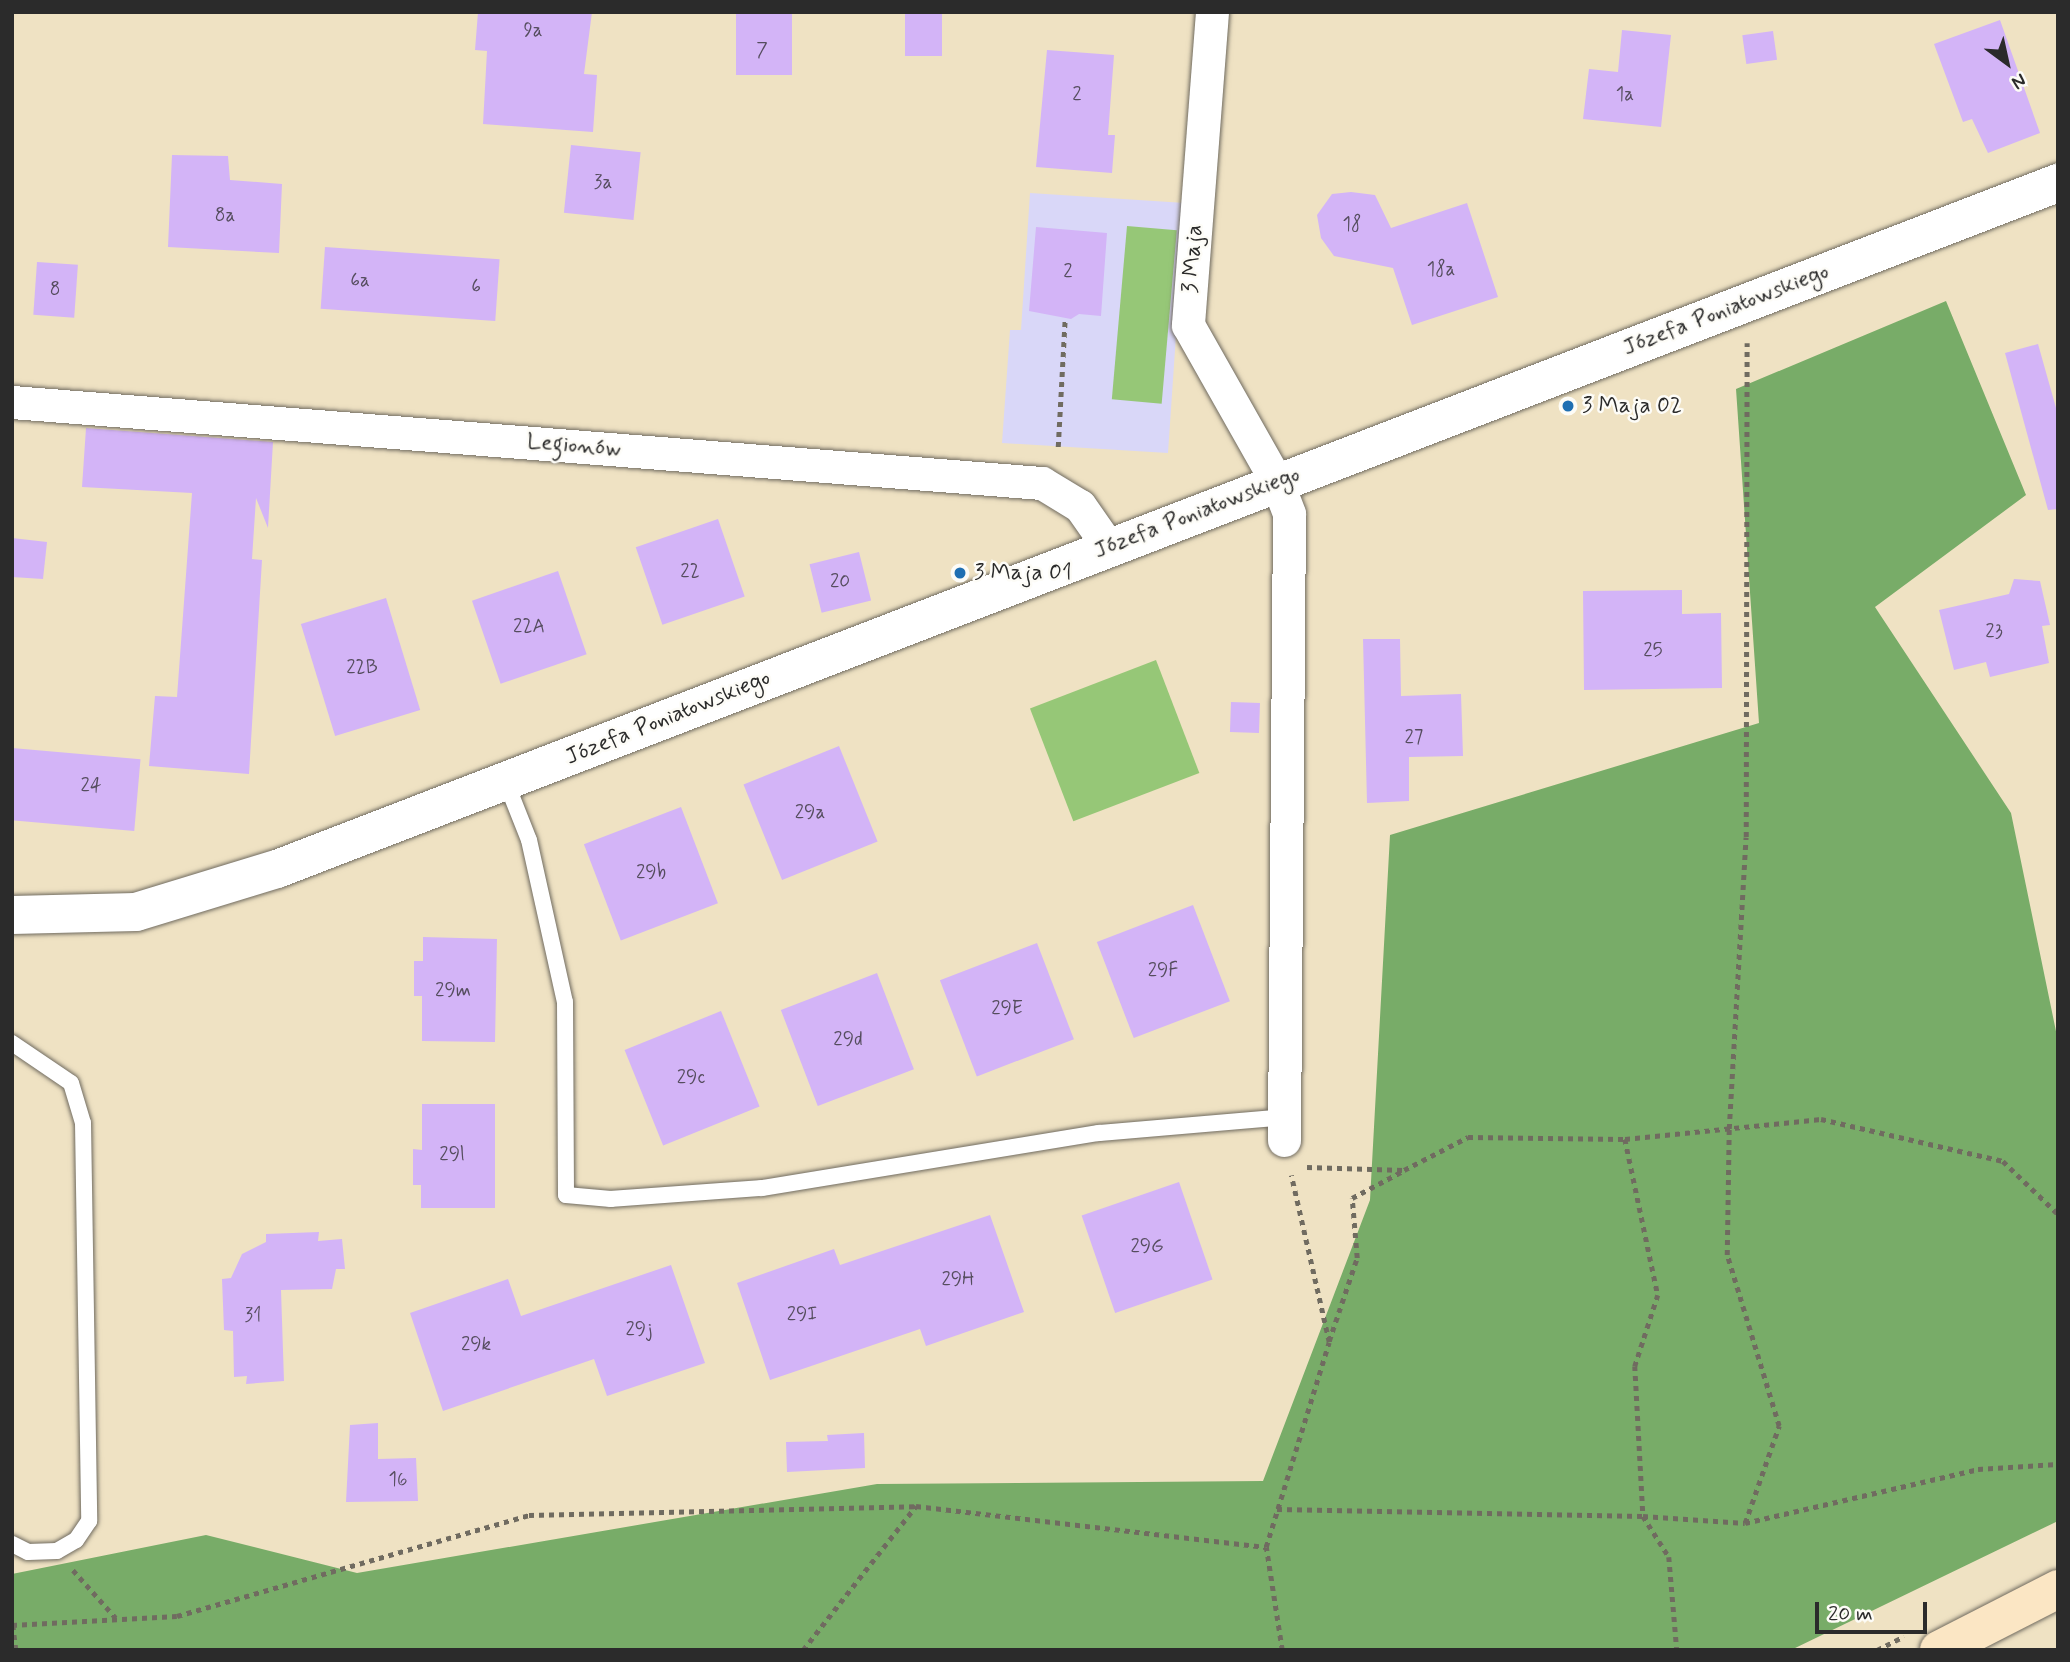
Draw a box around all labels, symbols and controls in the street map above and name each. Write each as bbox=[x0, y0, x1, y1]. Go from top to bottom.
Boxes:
house number: 9a bbox=[523, 20, 543, 42]
north arrow bbox=[1972, 28, 2042, 98]
house number: 7 bbox=[756, 40, 768, 62]
text: N bbox=[2007, 67, 2031, 95]
house number: 2 bbox=[1072, 84, 1082, 106]
house number: 1a bbox=[1616, 84, 1634, 106]
house number: 3a bbox=[594, 172, 612, 194]
house number: 8a bbox=[215, 205, 235, 227]
house number: 18 bbox=[1343, 214, 1361, 236]
street label: 3 Maja bbox=[1177, 224, 1209, 294]
street label: Józefa Poniatowskiego bbox=[1619, 258, 1833, 362]
house number: 18a bbox=[1427, 259, 1455, 281]
house number: 2 bbox=[1063, 261, 1073, 283]
house number: 6a bbox=[350, 270, 370, 292]
house number: 6 bbox=[471, 276, 481, 298]
house number: 8 bbox=[50, 279, 60, 301]
place label: 3 Maja 02 bbox=[1582, 392, 1682, 420]
marker: 3 Maja 02 bbox=[1560, 398, 1576, 414]
street label: Legionów bbox=[526, 428, 622, 464]
street label: Józefa Poniatowskiego bbox=[1090, 461, 1304, 565]
place label: 3 Maja 01 bbox=[974, 559, 1072, 587]
house number: 22 bbox=[680, 561, 700, 583]
marker: 3 Maja 01 bbox=[952, 565, 968, 581]
house number: 20 bbox=[830, 571, 850, 593]
house number: 22A bbox=[513, 616, 545, 638]
house number: 23 bbox=[1985, 621, 2003, 643]
house number: 25 bbox=[1643, 640, 1663, 662]
house number: 22B bbox=[346, 657, 378, 679]
street label: Józefa Poniatowskiego bbox=[561, 664, 775, 772]
house number: 27 bbox=[1405, 727, 1423, 749]
house number: 24 bbox=[81, 775, 101, 797]
house number: 29a bbox=[795, 802, 825, 824]
house number: 29b bbox=[636, 862, 666, 884]
house number: 29F bbox=[1148, 960, 1178, 982]
house number: 29m bbox=[435, 980, 471, 1002]
house number: 29E bbox=[991, 998, 1023, 1020]
house number: 29d bbox=[833, 1029, 863, 1051]
house number: 29c bbox=[677, 1067, 705, 1089]
house number: 29l bbox=[439, 1144, 465, 1166]
house number: 29G bbox=[1130, 1236, 1164, 1258]
house number: 29H bbox=[941, 1269, 975, 1291]
house number: 29I bbox=[787, 1304, 817, 1326]
house number: 31 bbox=[245, 1305, 261, 1327]
house number: 29j bbox=[625, 1319, 653, 1341]
house number: 29k bbox=[461, 1334, 491, 1356]
house number: 16 bbox=[389, 1469, 407, 1491]
scale bar bbox=[1818, 1588, 1930, 1632]
text: 20 m bbox=[1828, 1600, 1873, 1628]

